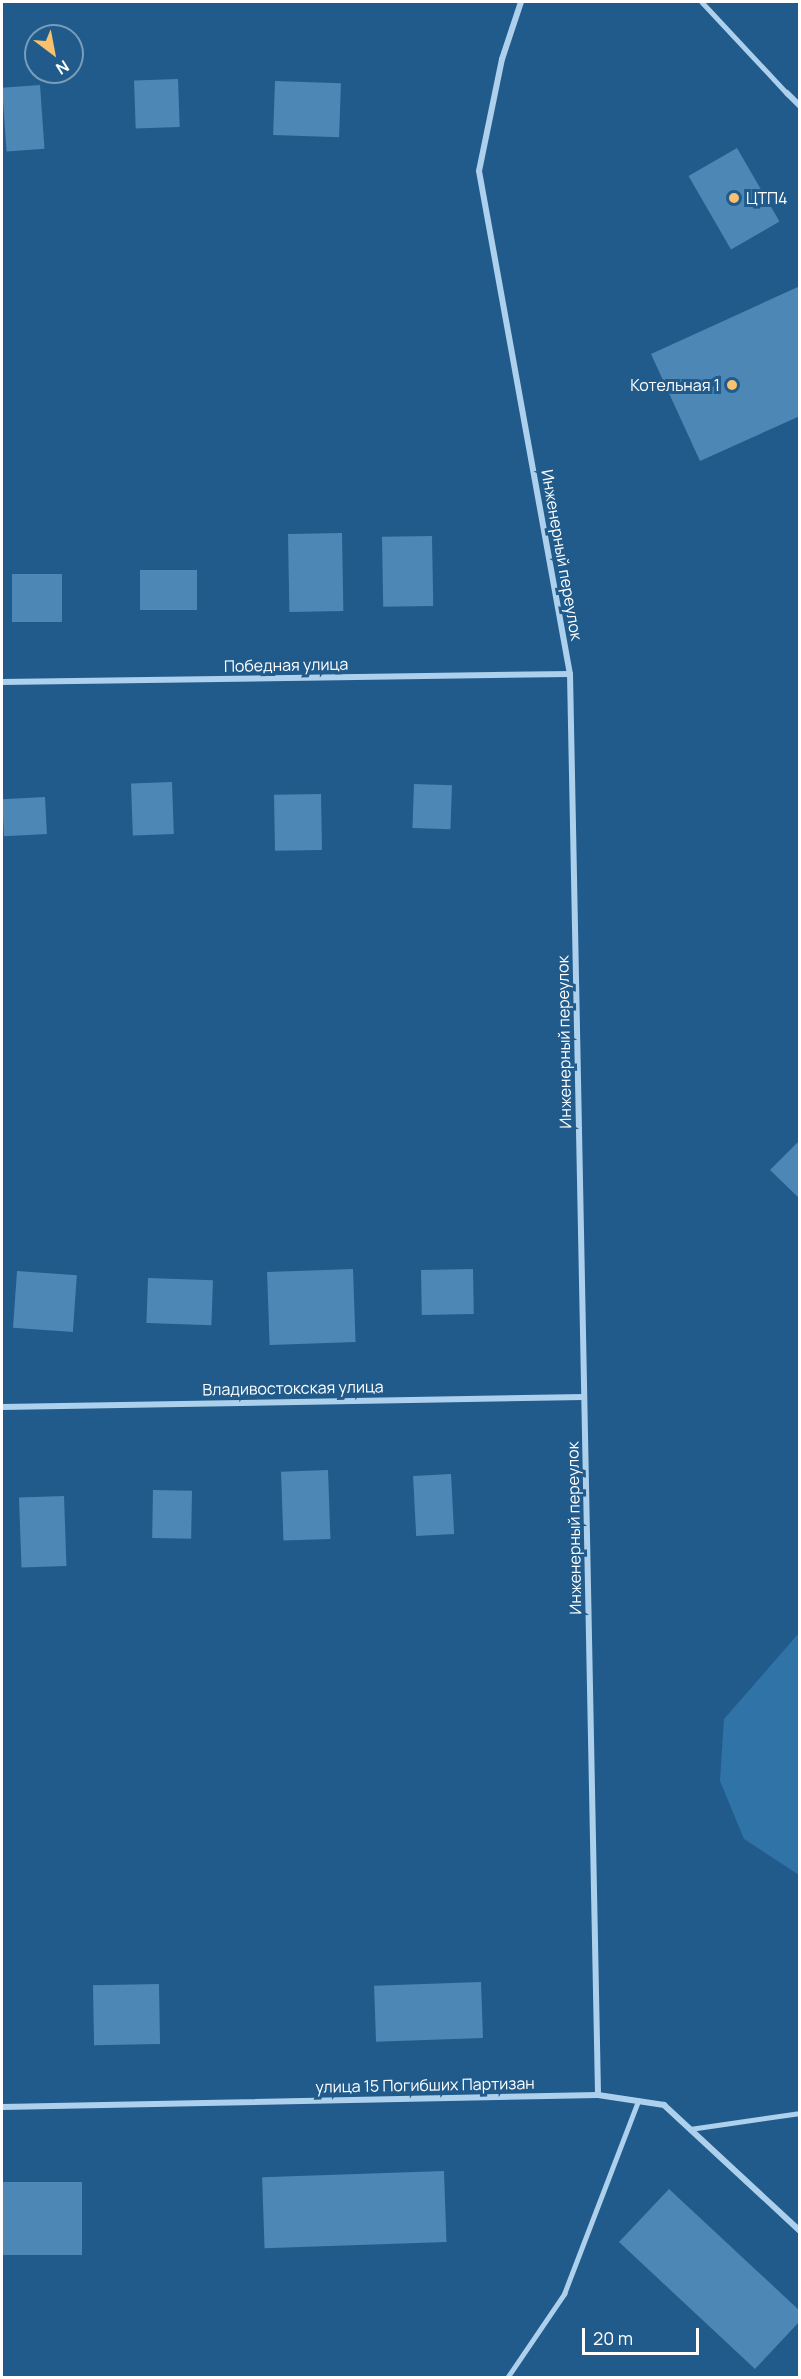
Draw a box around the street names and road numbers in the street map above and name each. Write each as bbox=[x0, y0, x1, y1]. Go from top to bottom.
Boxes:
street label: Инженерный переулок bbox=[538, 468, 586, 642]
street label: Победная улица bbox=[224, 654, 348, 676]
street label: Инженерный переулок bbox=[553, 955, 575, 1129]
street label: Владивостокская улица bbox=[202, 1377, 384, 1399]
street label: Инженерный переулок bbox=[563, 1441, 585, 1615]
street label: улица 15 Погибших Партизан bbox=[315, 2073, 535, 2097]

